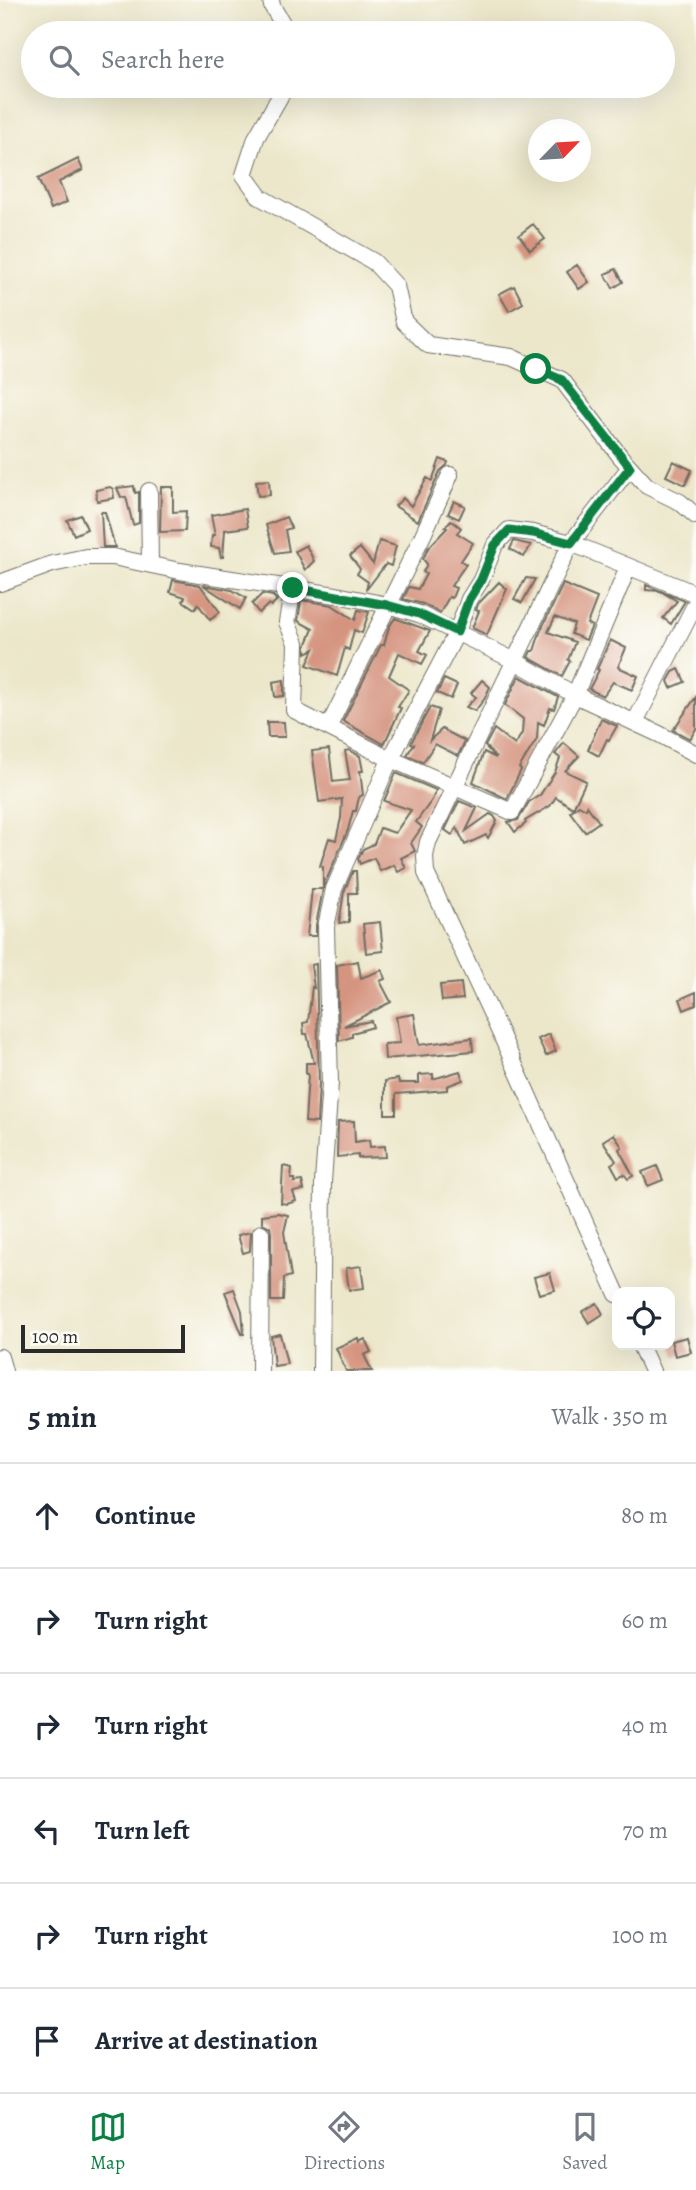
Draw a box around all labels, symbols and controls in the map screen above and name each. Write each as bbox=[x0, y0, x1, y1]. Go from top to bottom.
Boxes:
search box bbox=[21, 21, 675, 98]
icon: search bbox=[45, 41, 83, 79]
text: Search here bbox=[101, 42, 225, 77]
north arrow bbox=[528, 119, 591, 182]
route start bbox=[520, 353, 551, 384]
route end bbox=[277, 572, 308, 603]
map controls bbox=[612, 1287, 675, 1350]
button: locate bbox=[612, 1287, 675, 1350]
scale bar bbox=[21, 1322, 186, 1354]
text: 100 m bbox=[32, 1324, 78, 1350]
text: 5 min bbox=[28, 1397, 97, 1437]
text: Walk · 350 m bbox=[552, 1401, 668, 1432]
icon: ahead bbox=[28, 1497, 66, 1535]
text: Continue bbox=[95, 1498, 196, 1533]
text: 80 m bbox=[621, 1500, 668, 1531]
icon: right bbox=[28, 1602, 66, 1640]
text: Turn right bbox=[95, 1603, 208, 1638]
text: 60 m bbox=[621, 1605, 668, 1636]
icon: right bbox=[28, 1707, 66, 1745]
text: Turn right bbox=[95, 1708, 208, 1743]
text: 40 m bbox=[622, 1710, 668, 1741]
icon: left bbox=[28, 1812, 66, 1850]
text: Turn left bbox=[95, 1813, 190, 1848]
text: 70 m bbox=[622, 1815, 668, 1846]
icon: right bbox=[28, 1917, 66, 1955]
text: Turn right bbox=[95, 1918, 208, 1953]
text: 100 m bbox=[612, 1920, 668, 1951]
icon: arrive bbox=[28, 2022, 66, 2060]
text: Arrive at destination bbox=[95, 2023, 318, 2058]
tab: Map bbox=[89, 2108, 127, 2176]
tab: Directions bbox=[304, 2108, 385, 2176]
tab: Saved bbox=[562, 2108, 607, 2176]

